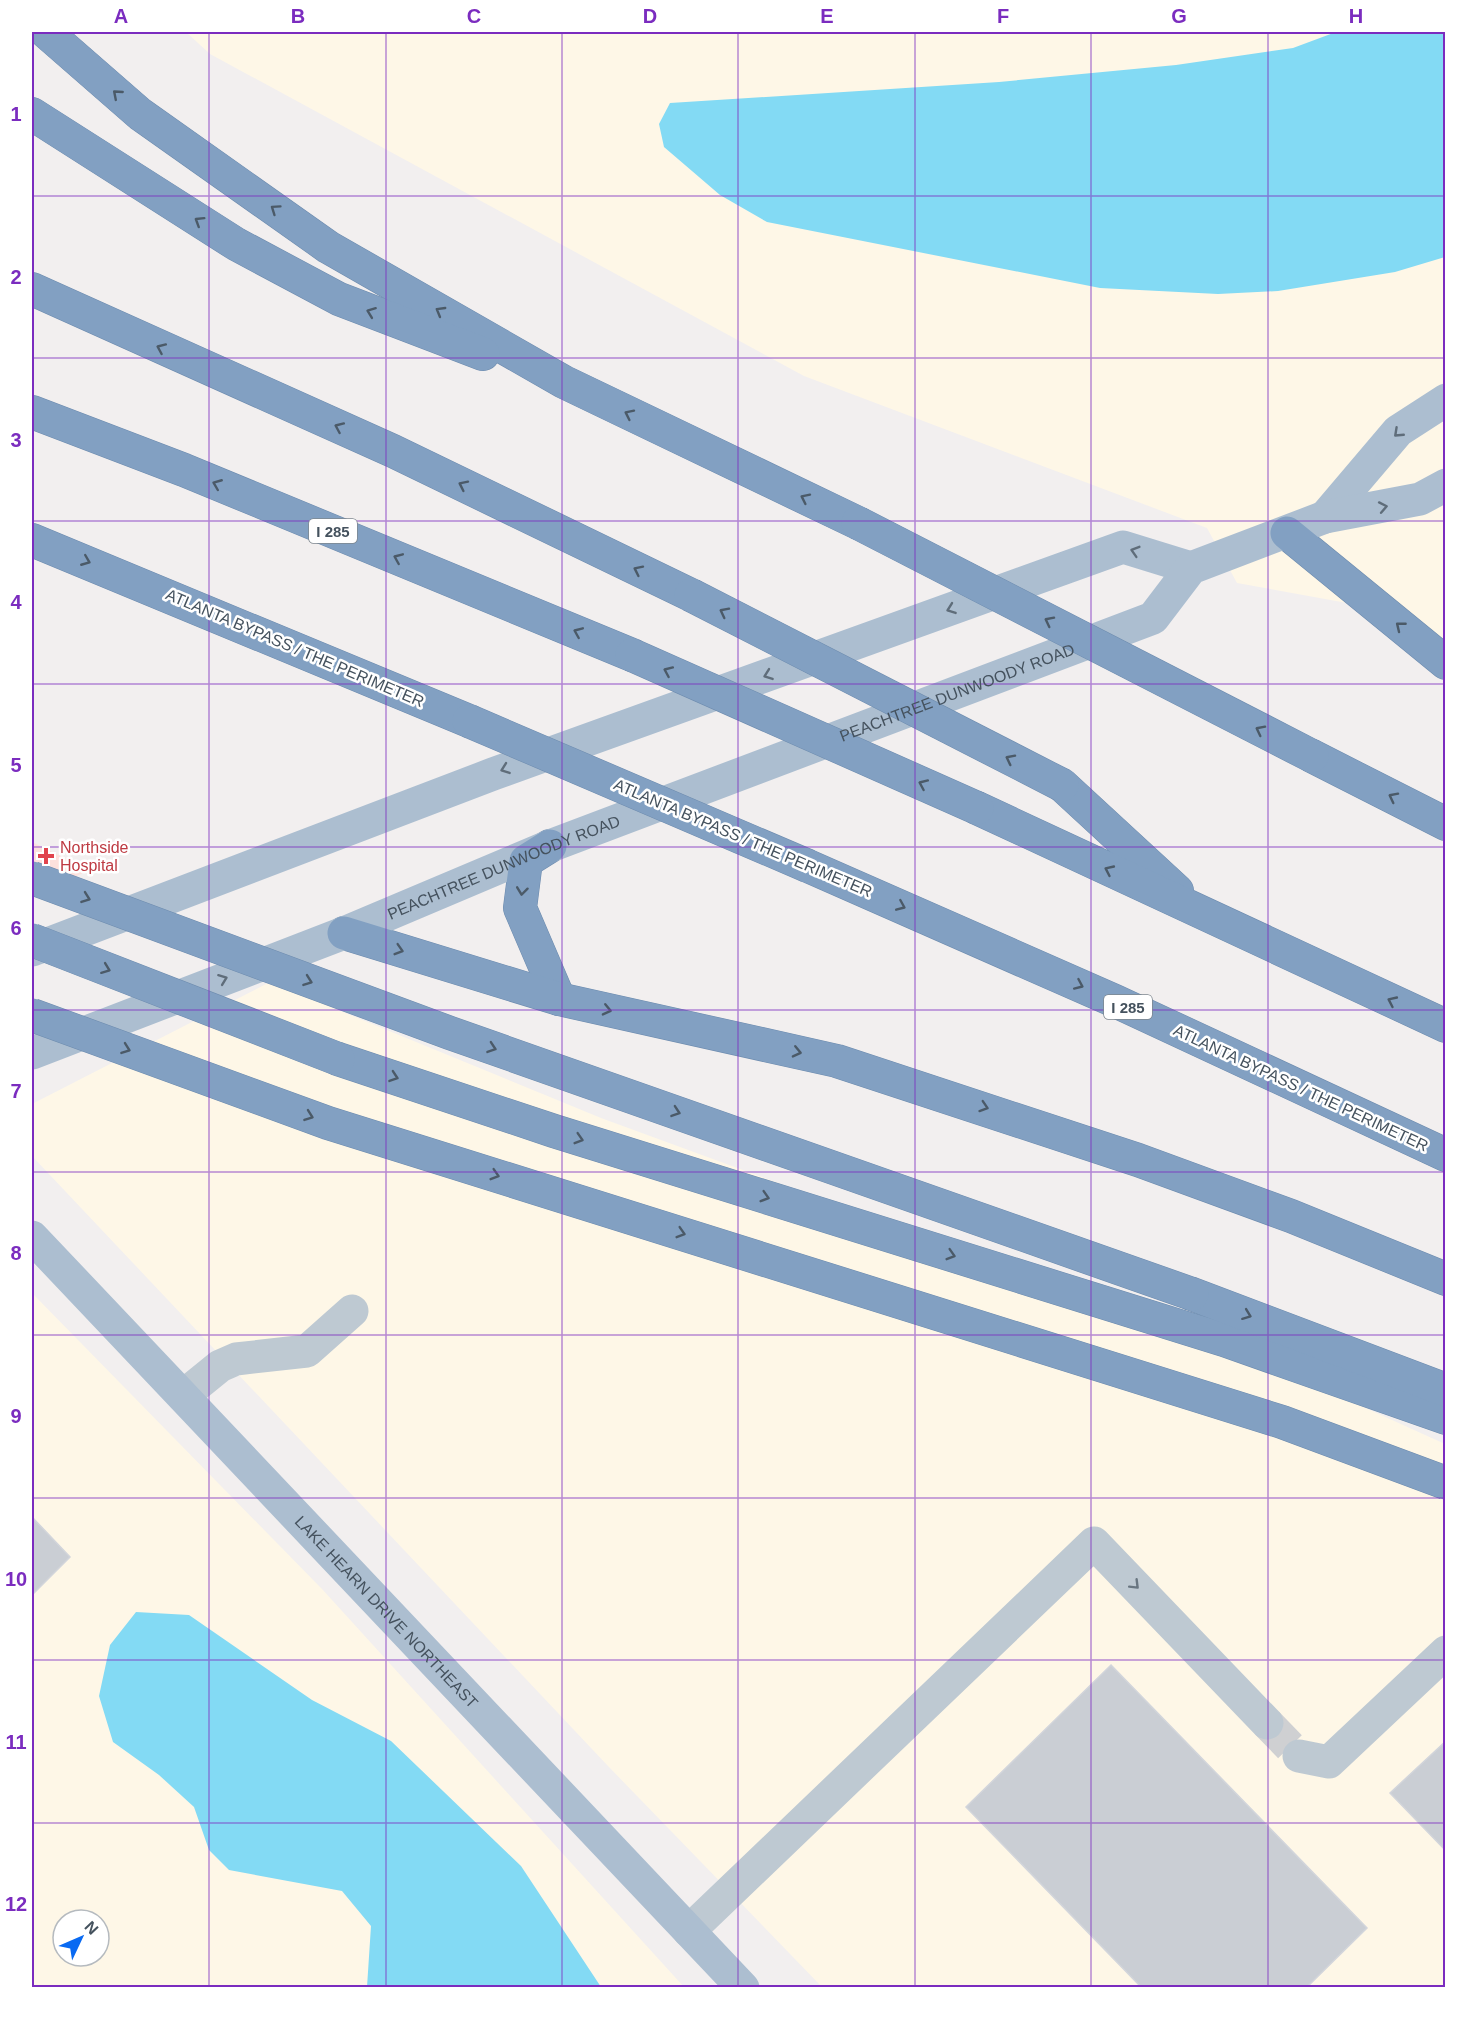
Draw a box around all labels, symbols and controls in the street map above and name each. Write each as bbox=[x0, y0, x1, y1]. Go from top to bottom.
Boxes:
text: A bbox=[114, 5, 128, 27]
text: B bbox=[291, 5, 305, 27]
text: C bbox=[467, 5, 481, 27]
text: D bbox=[643, 5, 657, 27]
text: E bbox=[820, 5, 834, 27]
text: F bbox=[997, 5, 1009, 27]
text: G bbox=[1171, 5, 1187, 27]
text: H bbox=[1349, 5, 1363, 27]
one-way arrow bbox=[113, 90, 124, 101]
text: 1 bbox=[10, 103, 22, 125]
one-way arrow bbox=[270, 205, 281, 216]
one-way arrow bbox=[195, 217, 205, 229]
text: 2 bbox=[10, 266, 22, 288]
one-way arrow bbox=[366, 306, 377, 319]
one-way arrow bbox=[436, 307, 447, 319]
one-way arrow bbox=[157, 343, 168, 355]
one-way arrow bbox=[625, 409, 636, 421]
one-way arrow bbox=[335, 422, 346, 434]
one-way arrow bbox=[1394, 426, 1405, 437]
text: 3 bbox=[10, 429, 22, 451]
one-way arrow bbox=[213, 479, 224, 491]
one-way arrow bbox=[458, 480, 469, 492]
one-way arrow bbox=[801, 494, 812, 505]
one-way arrow bbox=[1378, 501, 1388, 513]
road number: I 285 bbox=[309, 519, 357, 543]
one-way arrow bbox=[1130, 546, 1141, 558]
one-way arrow bbox=[393, 553, 404, 565]
one-way arrow bbox=[80, 554, 91, 567]
one-way arrow bbox=[634, 565, 645, 577]
street label: ATLANTA BYPASS / THE PERIMETER bbox=[163, 586, 427, 710]
text: 4 bbox=[10, 591, 22, 613]
one-way arrow bbox=[946, 602, 957, 615]
one-way arrow bbox=[720, 608, 731, 620]
one-way arrow bbox=[1045, 617, 1056, 629]
one-way arrow bbox=[1396, 622, 1407, 633]
one-way arrow bbox=[573, 627, 584, 639]
street label: PEACHTREE DUNWOODY ROAD bbox=[837, 640, 1077, 744]
one-way arrow bbox=[663, 666, 674, 678]
one-way arrow bbox=[763, 668, 774, 681]
one-way arrow bbox=[1256, 725, 1267, 737]
text: 5 bbox=[10, 754, 22, 776]
one-way arrow bbox=[1006, 755, 1016, 766]
one-way arrow bbox=[500, 762, 511, 775]
street label: ATLANTA BYPASS / THE PERIMETER bbox=[611, 776, 875, 900]
one-way arrow bbox=[919, 779, 930, 791]
one-way arrow bbox=[1389, 793, 1400, 805]
street label: PEACHTREE DUNWOODY ROAD bbox=[385, 812, 622, 922]
place label: Northside Hospital bbox=[60, 839, 129, 874]
marker: Northside Hospital bbox=[37, 847, 55, 865]
one-way arrow bbox=[1105, 865, 1116, 877]
one-way arrow bbox=[517, 887, 529, 896]
one-way arrow bbox=[80, 891, 91, 903]
one-way arrow bbox=[894, 898, 905, 910]
text: 6 bbox=[10, 917, 22, 939]
one-way arrow bbox=[394, 943, 404, 955]
one-way arrow bbox=[100, 961, 110, 974]
one-way arrow bbox=[303, 973, 313, 986]
one-way arrow bbox=[217, 974, 228, 986]
one-way arrow bbox=[1072, 978, 1083, 990]
road number: I 285 bbox=[1104, 995, 1152, 1019]
one-way arrow bbox=[1388, 997, 1399, 1009]
one-way arrow bbox=[602, 1002, 612, 1015]
street label: ATLANTA BYPASS / THE PERIMETER bbox=[1171, 1021, 1431, 1155]
one-way arrow bbox=[486, 1040, 496, 1053]
one-way arrow bbox=[120, 1042, 131, 1055]
one-way arrow bbox=[792, 1045, 802, 1058]
one-way arrow bbox=[388, 1070, 399, 1083]
text: 7 bbox=[10, 1080, 22, 1102]
one-way arrow bbox=[978, 1100, 989, 1113]
one-way arrow bbox=[670, 1104, 681, 1117]
one-way arrow bbox=[303, 1109, 314, 1122]
one-way arrow bbox=[573, 1132, 584, 1144]
one-way arrow bbox=[489, 1168, 500, 1180]
one-way arrow bbox=[759, 1190, 770, 1202]
one-way arrow bbox=[675, 1226, 686, 1238]
text: 8 bbox=[10, 1242, 22, 1264]
one-way arrow bbox=[945, 1248, 956, 1260]
one-way arrow bbox=[1241, 1307, 1252, 1320]
text: 9 bbox=[10, 1405, 22, 1427]
street label: LAKE HEARN DRIVE NORTHEAST bbox=[292, 1512, 482, 1711]
text: 10 bbox=[5, 1568, 27, 1590]
one-way arrow bbox=[1128, 1577, 1139, 1588]
text: 11 bbox=[5, 1731, 27, 1753]
text: 12 bbox=[5, 1893, 27, 1915]
north arrow bbox=[51, 1908, 111, 1968]
text: N bbox=[81, 1918, 102, 1938]

